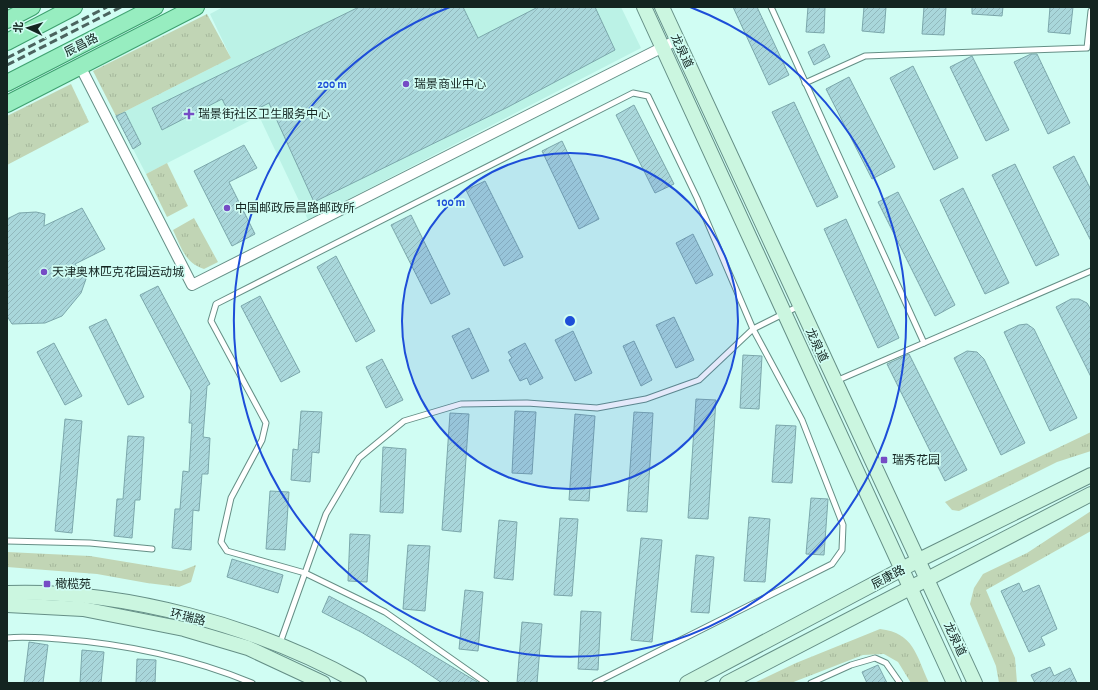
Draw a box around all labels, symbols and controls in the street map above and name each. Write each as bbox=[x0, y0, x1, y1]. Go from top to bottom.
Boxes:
north arrow bbox=[8, 8, 48, 48]
text: 北 bbox=[13, 21, 24, 33]
street label: 辰昌路 bbox=[62, 31, 100, 59]
street label: 龙泉道 bbox=[669, 32, 696, 70]
place label: 瑞景商业中心 bbox=[414, 77, 486, 90]
text: 200 m bbox=[317, 78, 347, 90]
marker: 瑞景商业中心 bbox=[401, 79, 411, 89]
place label: 瑞景街社区卫生服务中心 bbox=[198, 107, 330, 120]
marker: 瑞景街社区卫生服务中心 bbox=[183, 108, 195, 120]
text: 100 m bbox=[437, 196, 465, 208]
place label: 中国邮政辰昌路邮政所 bbox=[235, 201, 355, 214]
marker: 中国邮政辰昌路邮政所 bbox=[222, 203, 232, 213]
place label: 天津奥林匹克花园运动城 bbox=[52, 265, 184, 278]
marker: 天津奥林匹克花园运动城 bbox=[39, 267, 49, 277]
centre of rings bbox=[563, 314, 577, 328]
street label: 龙泉道 bbox=[804, 326, 831, 364]
place label: 瑞秀花园 bbox=[892, 453, 940, 466]
marker: 瑞秀花园 bbox=[879, 455, 889, 465]
street label: 辰康路 bbox=[869, 562, 907, 591]
place label: 橄榄苑 bbox=[55, 577, 91, 590]
marker: 橄榄苑 bbox=[42, 579, 52, 589]
street label: 环瑞路 bbox=[169, 606, 207, 627]
street label: 龙泉道 bbox=[942, 620, 969, 658]

